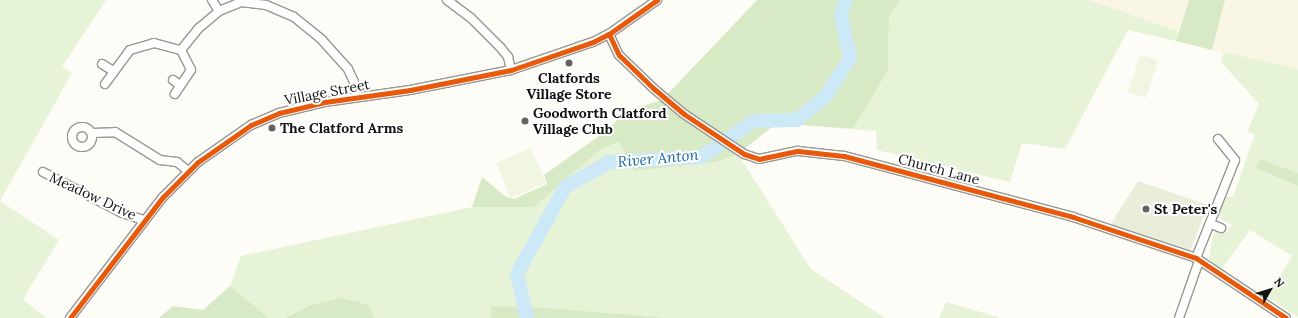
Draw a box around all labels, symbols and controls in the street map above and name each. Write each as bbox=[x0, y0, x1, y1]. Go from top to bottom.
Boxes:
marker: Clatfords Village Store bbox=[564, 58, 574, 68]
place label: Clatfords Village Store bbox=[526, 70, 612, 102]
street label: Village Street bbox=[283, 76, 371, 108]
place label: Goodworth Clatford Village Club bbox=[533, 105, 667, 138]
marker: Goodworth Clatford Village Club bbox=[520, 116, 530, 126]
place label: The Clatford Arms bbox=[280, 120, 403, 136]
marker: The Clatford Arms bbox=[267, 123, 277, 133]
water label: River Anton bbox=[617, 145, 699, 171]
street label: Church Lane bbox=[896, 150, 982, 188]
street label: Meadow Drive bbox=[47, 169, 139, 223]
place label: St Peter's bbox=[1154, 201, 1217, 217]
marker: St Peter's bbox=[1141, 204, 1151, 214]
north arrow bbox=[1250, 270, 1290, 310]
text: N bbox=[1271, 275, 1287, 290]

